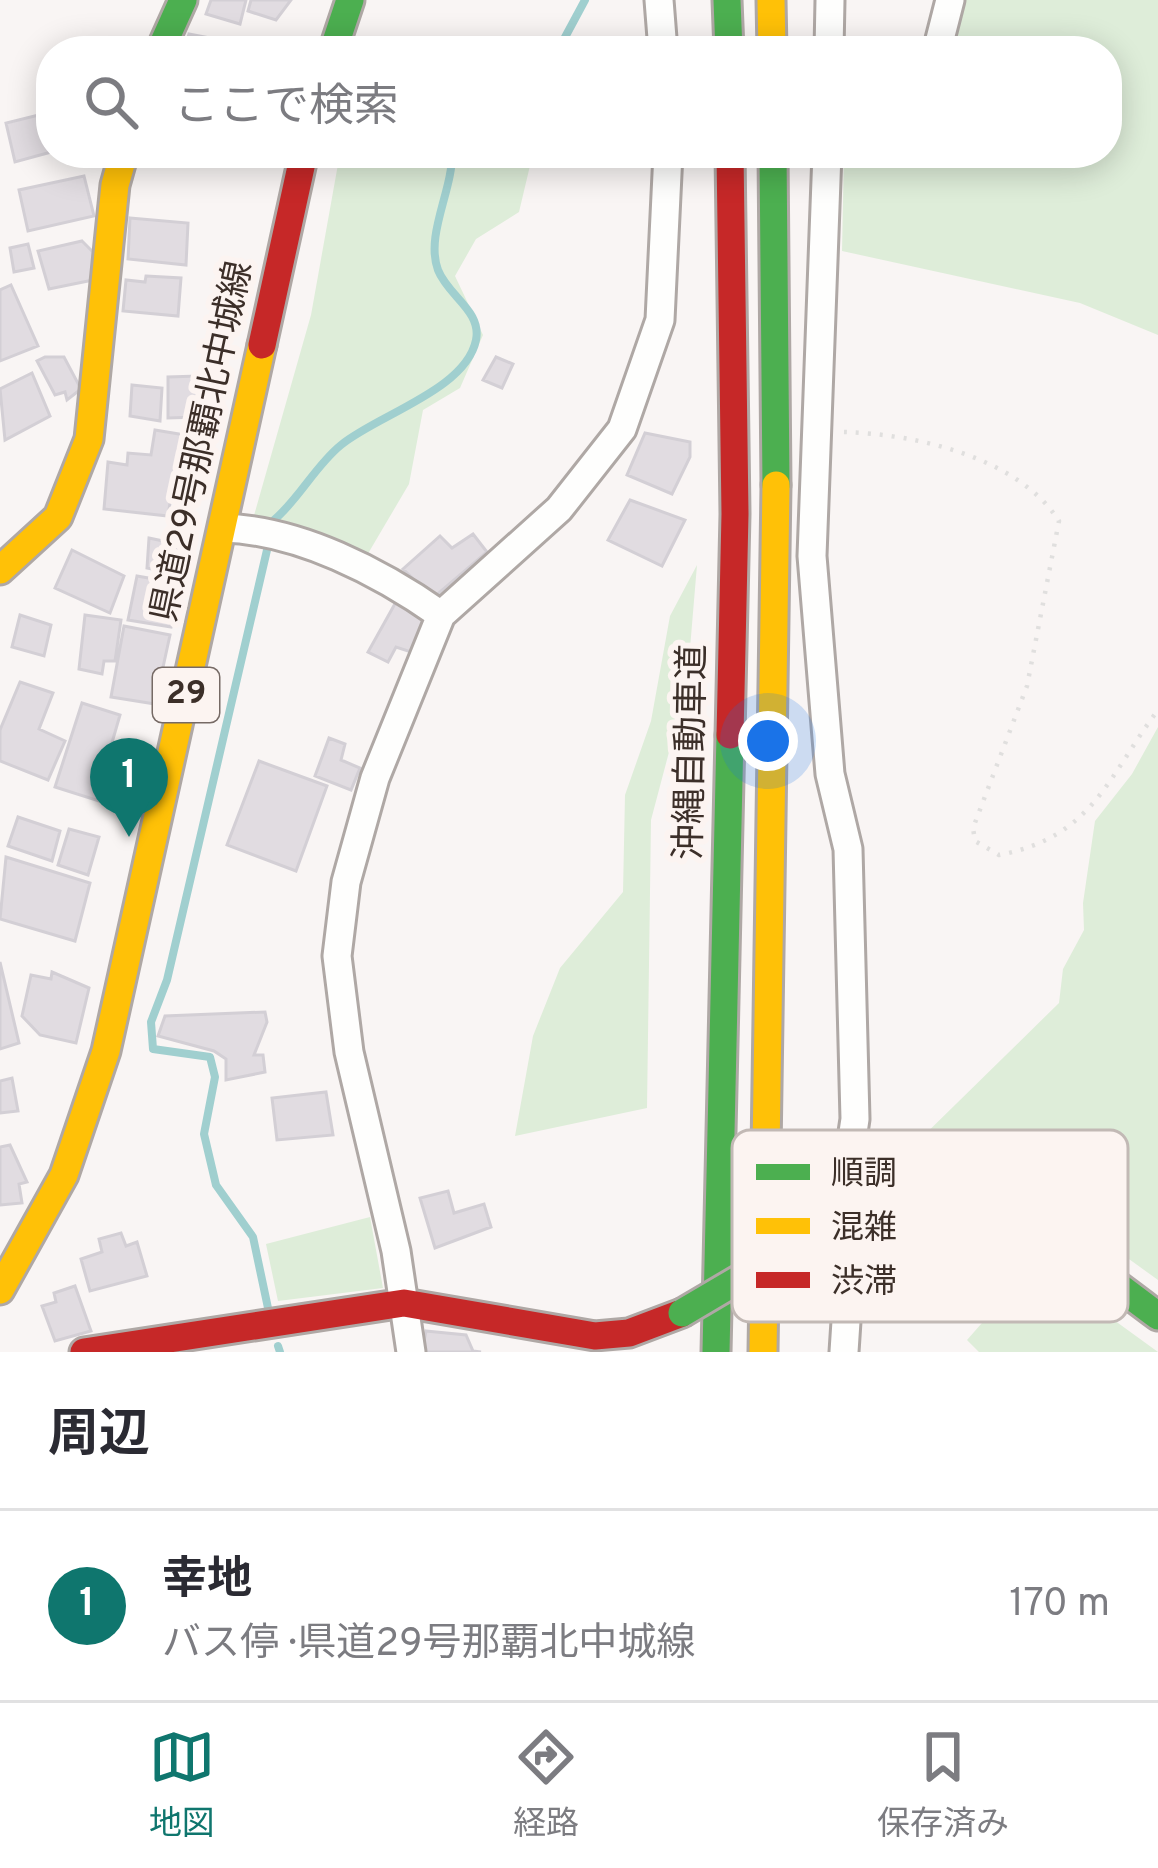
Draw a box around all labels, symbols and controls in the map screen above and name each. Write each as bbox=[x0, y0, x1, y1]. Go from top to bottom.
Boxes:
search box bbox=[36, 36, 1122, 168]
icon: search bbox=[78, 69, 144, 135]
text: ここで検索 bbox=[174, 80, 399, 137]
street label: 県道29号那覇北中城線 bbox=[143, 257, 265, 627]
street label: 沖縄自動車道 bbox=[668, 644, 718, 860]
road number: 29 bbox=[153, 668, 219, 722]
your location bbox=[738, 711, 798, 771]
pin: 1 bbox=[90, 738, 168, 837]
legend bbox=[732, 1130, 1128, 1322]
text: 順調 bbox=[831, 1155, 897, 1197]
text: 混雑 bbox=[831, 1209, 897, 1251]
text: 渋滞 bbox=[831, 1263, 897, 1305]
text: 周辺 bbox=[48, 1405, 150, 1470]
text: 幸地 bbox=[162, 1553, 252, 1610]
text: 1 bbox=[79, 1581, 95, 1630]
text: 170 m bbox=[1009, 1581, 1110, 1630]
text: バス停 · 県道29号那覇北中城線 bbox=[162, 1621, 695, 1670]
tab: 地図 bbox=[149, 1724, 215, 1847]
tab: 経路 bbox=[513, 1724, 579, 1847]
tab: 保存済み bbox=[877, 1724, 1009, 1847]

